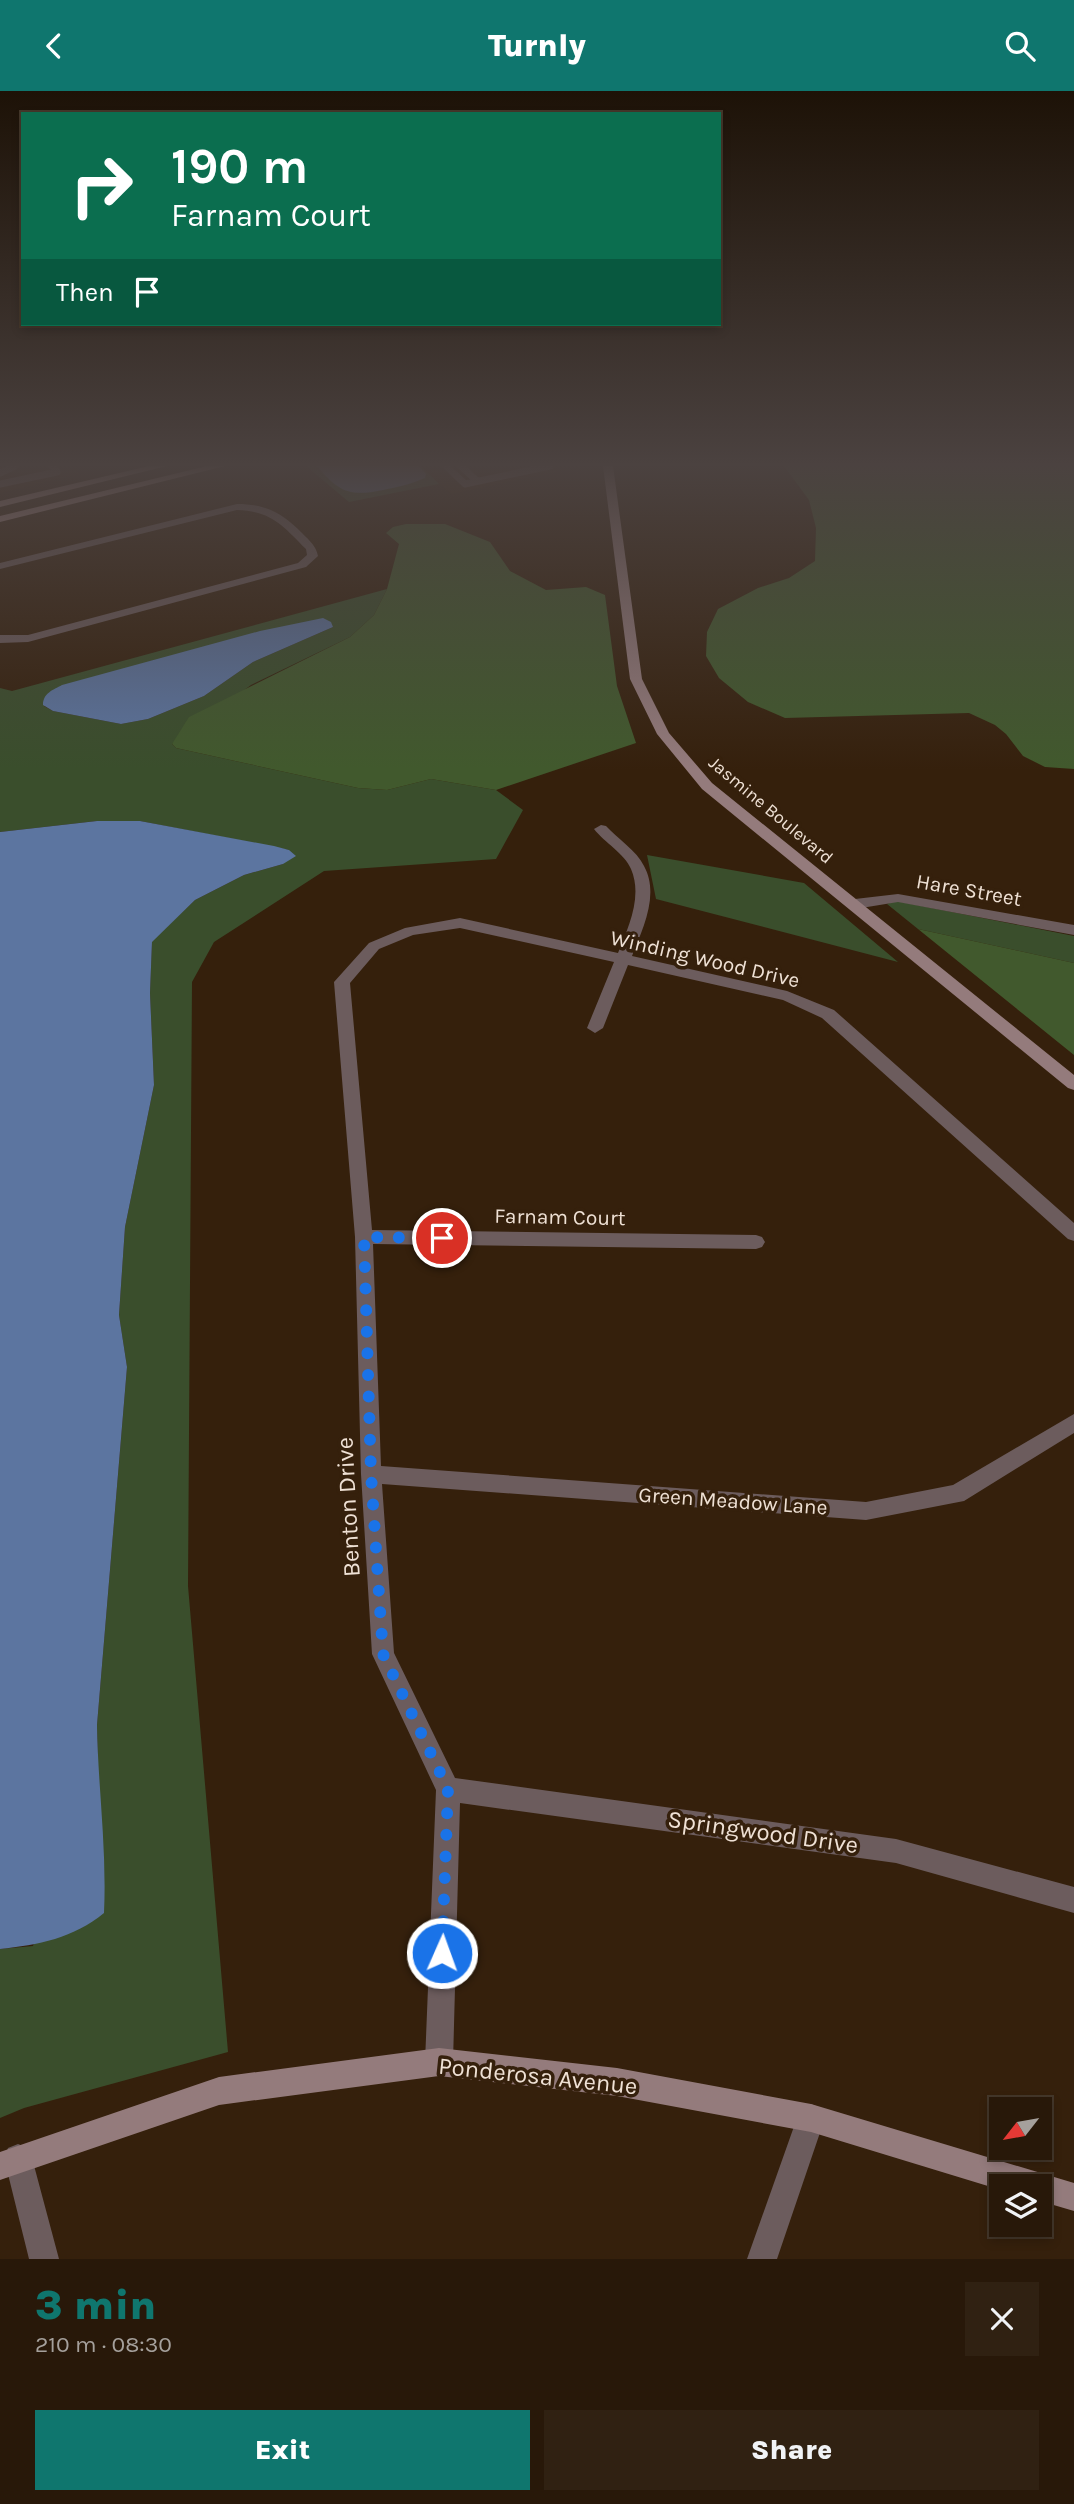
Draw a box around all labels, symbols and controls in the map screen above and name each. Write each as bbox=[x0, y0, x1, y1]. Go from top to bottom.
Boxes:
icon: back bbox=[35, 27, 73, 65]
text: Turnly bbox=[488, 27, 586, 64]
icon: search bbox=[1001, 27, 1039, 65]
text: 190 m bbox=[171, 138, 308, 195]
icon: right bbox=[56, 140, 147, 231]
text: Farnam Court bbox=[171, 197, 371, 234]
icon: arrive bbox=[128, 273, 166, 311]
text: Then bbox=[56, 277, 114, 308]
street label: Jasmine Boulevard bbox=[704, 752, 838, 868]
street label: Hare Street bbox=[914, 869, 1024, 911]
street label: Winding Wood Drive bbox=[608, 926, 802, 992]
street label: Farnam Court bbox=[494, 1204, 626, 1230]
pin bbox=[412, 1208, 472, 1268]
icon: arrive bbox=[423, 1219, 461, 1257]
street label: Benton Drive bbox=[330, 1436, 366, 1578]
street label: Green Meadow Lane bbox=[638, 1482, 828, 1520]
street label: Springwood Drive bbox=[666, 1805, 860, 1859]
position arrow bbox=[405, 1916, 479, 1990]
street label: Ponderosa Avenue bbox=[437, 2052, 639, 2100]
north arrow bbox=[989, 2097, 1052, 2159]
map controls bbox=[989, 2097, 1052, 2237]
button: layers bbox=[989, 2174, 1052, 2237]
text: 3 min bbox=[35, 2280, 156, 2330]
button: close bbox=[965, 2282, 1039, 2356]
text: 210 m · 08:30 bbox=[35, 2331, 172, 2358]
button: Exit bbox=[35, 2410, 530, 2490]
button: Share bbox=[544, 2410, 1039, 2490]

